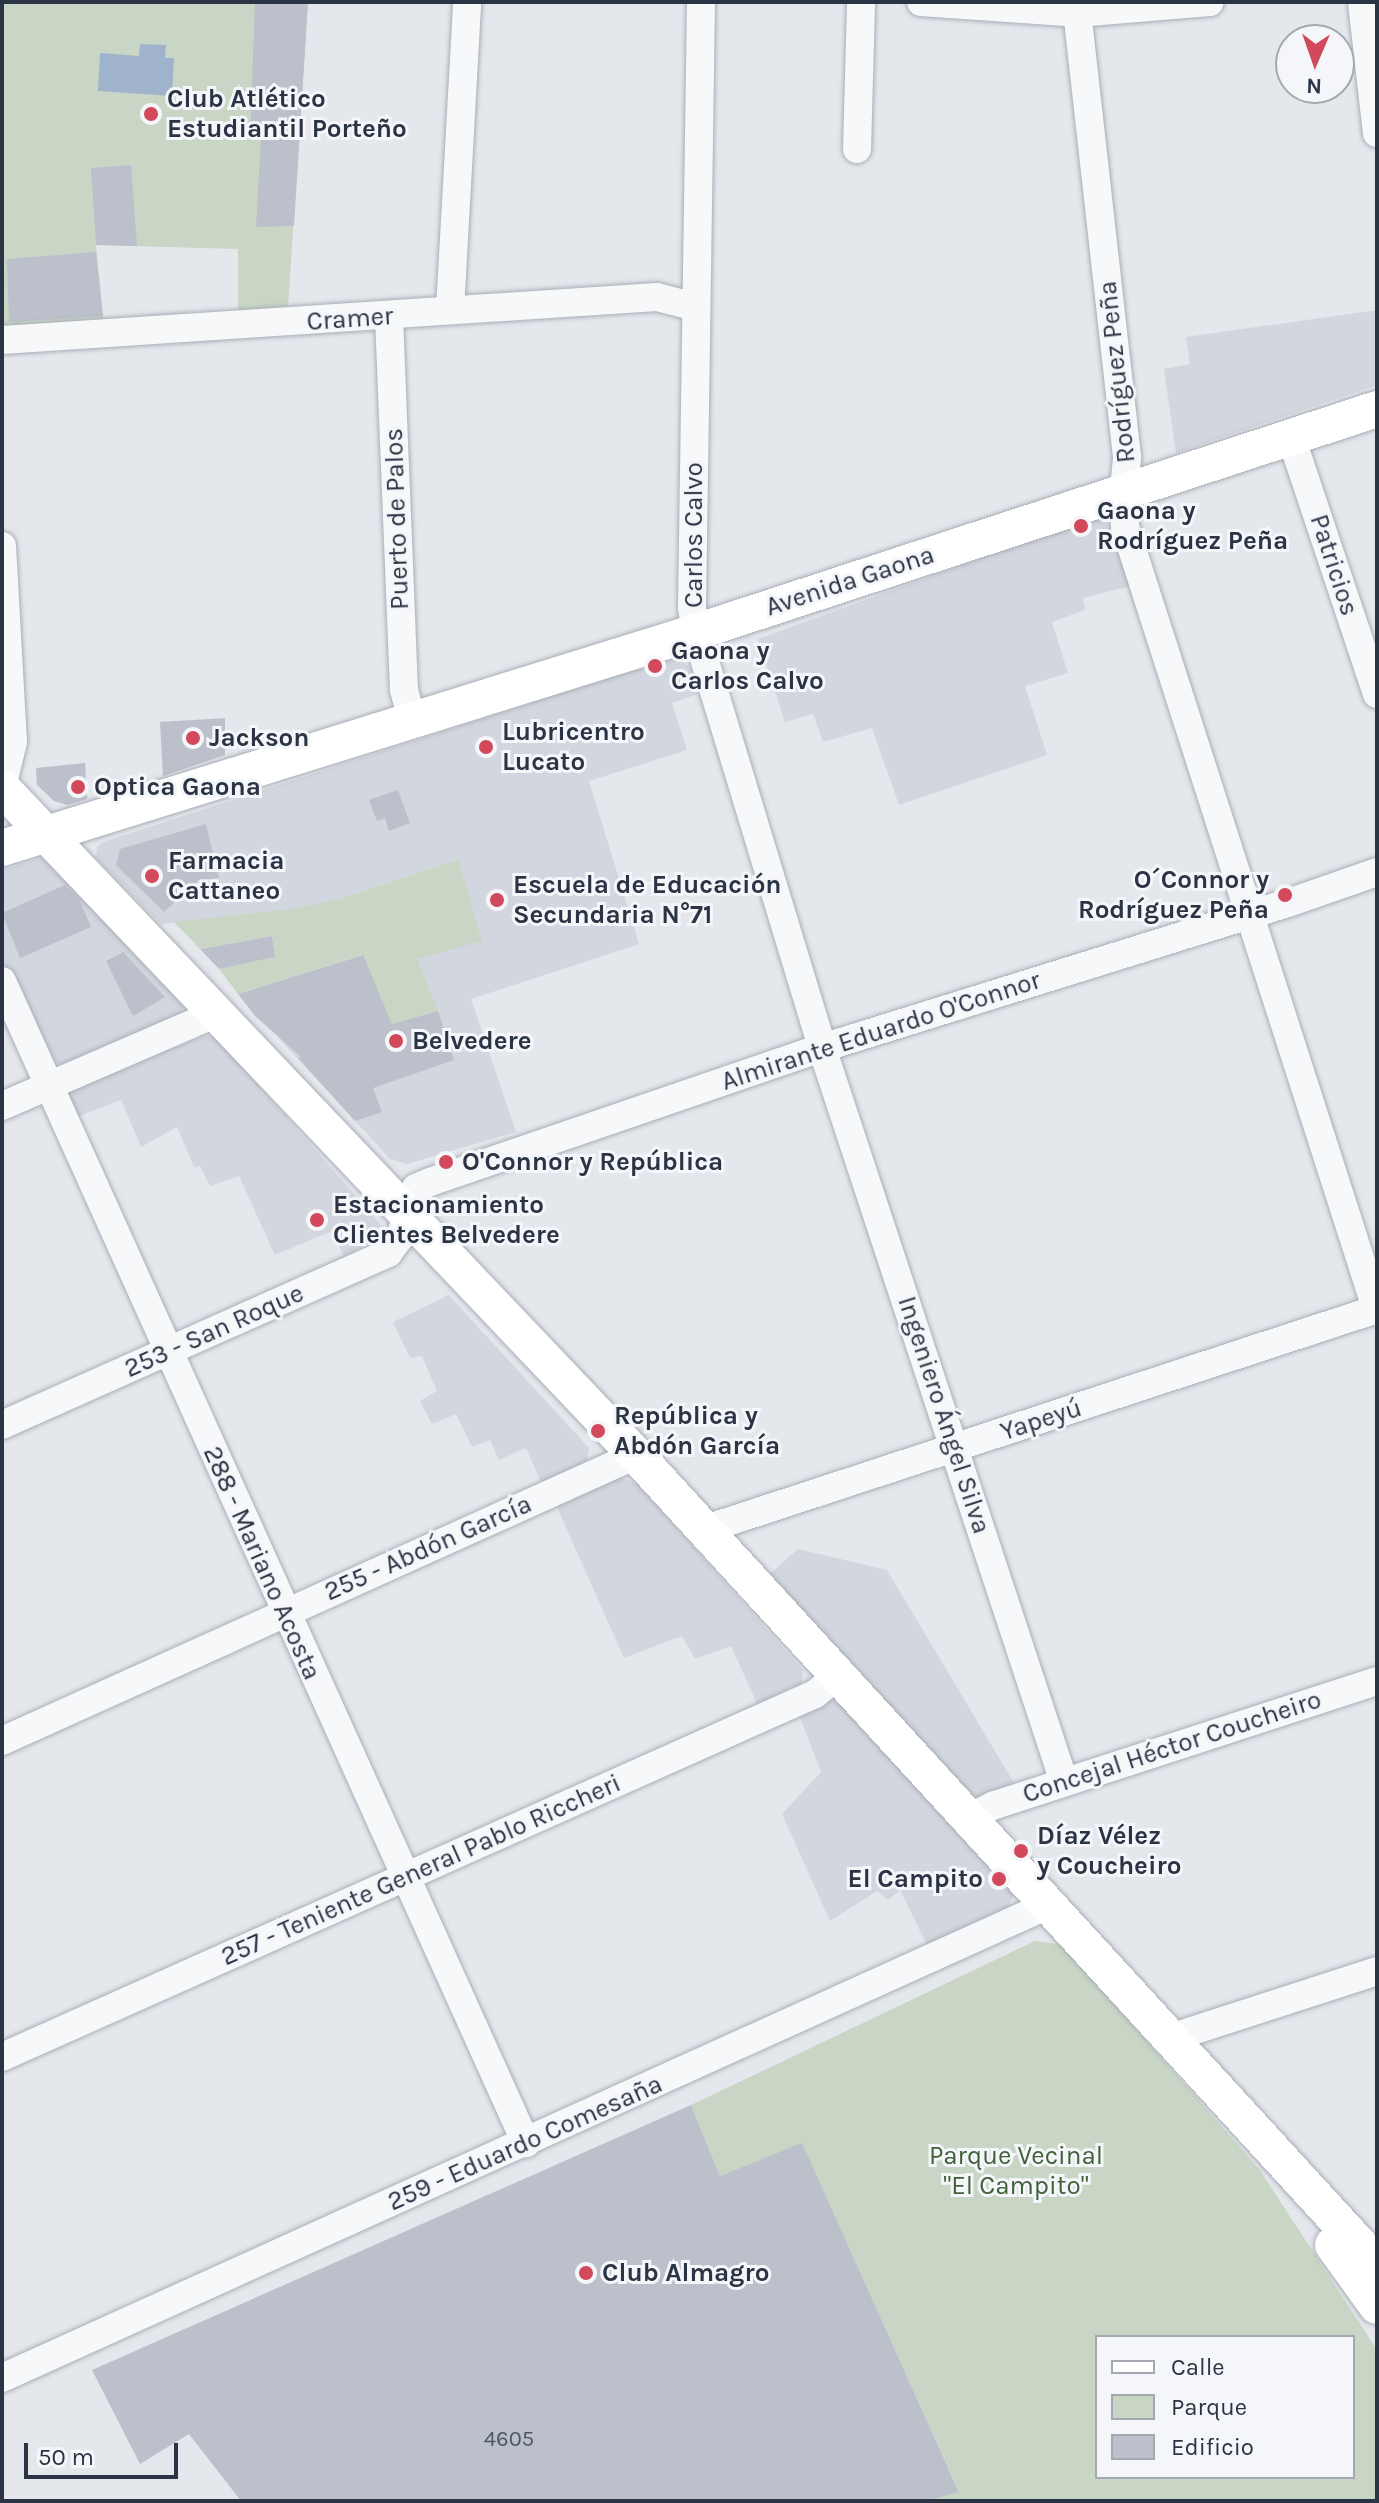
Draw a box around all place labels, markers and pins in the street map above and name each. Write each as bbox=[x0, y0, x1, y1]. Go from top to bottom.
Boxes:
place label: Club Atlético Estudiantil Porteño bbox=[167, 83, 407, 144]
marker: Club Atlético Estudiantil Porteño bbox=[142, 105, 160, 123]
place label: Gaona y Rodríguez Peña bbox=[1097, 495, 1288, 556]
marker: Gaona y Rodríguez Peña bbox=[1072, 517, 1090, 535]
place label: Gaona y Carlos Calvo bbox=[671, 635, 824, 696]
marker: Gaona y Carlos Calvo bbox=[646, 657, 664, 675]
place label: Lubricentro Lucato bbox=[502, 716, 645, 778]
place label: Jackson bbox=[209, 722, 310, 754]
marker: Jackson bbox=[184, 729, 202, 747]
marker: Lubricentro Lucato bbox=[477, 738, 495, 756]
place label: Optica Gaona bbox=[94, 771, 261, 803]
marker: Optica Gaona bbox=[69, 778, 87, 796]
place label: Farmacia Cattaneo bbox=[168, 845, 284, 906]
place label: O´Connor y Rodríguez Peña bbox=[1078, 864, 1269, 926]
marker: Farmacia Cattaneo bbox=[143, 867, 161, 885]
place label: Escuela de Educación Secundaria N°71 bbox=[513, 869, 782, 930]
marker: O´Connor y Rodríguez Peña bbox=[1276, 886, 1294, 904]
marker: Escuela de Educación Secundaria N°71 bbox=[488, 891, 506, 909]
place label: Belvedere bbox=[412, 1025, 532, 1057]
marker: Belvedere bbox=[387, 1032, 405, 1050]
place label: O'Connor y República bbox=[462, 1146, 723, 1178]
marker: O'Connor y República bbox=[437, 1153, 455, 1171]
place label: Estacionamiento Clientes Belvedere bbox=[333, 1189, 560, 1250]
marker: Estacionamiento Clientes Belvedere bbox=[308, 1211, 326, 1229]
place label: República y Abdón García bbox=[614, 1400, 780, 1462]
marker: República y Abdón García bbox=[589, 1422, 607, 1440]
place label: Díaz Vélez y Coucheiro bbox=[1037, 1820, 1181, 1882]
marker: Díaz Vélez y Coucheiro bbox=[1012, 1842, 1030, 1860]
place label: El Campito bbox=[848, 1863, 983, 1895]
marker: El Campito bbox=[990, 1870, 1008, 1888]
place label: Club Almagro bbox=[602, 2257, 769, 2289]
marker: Club Almagro bbox=[577, 2264, 595, 2282]

